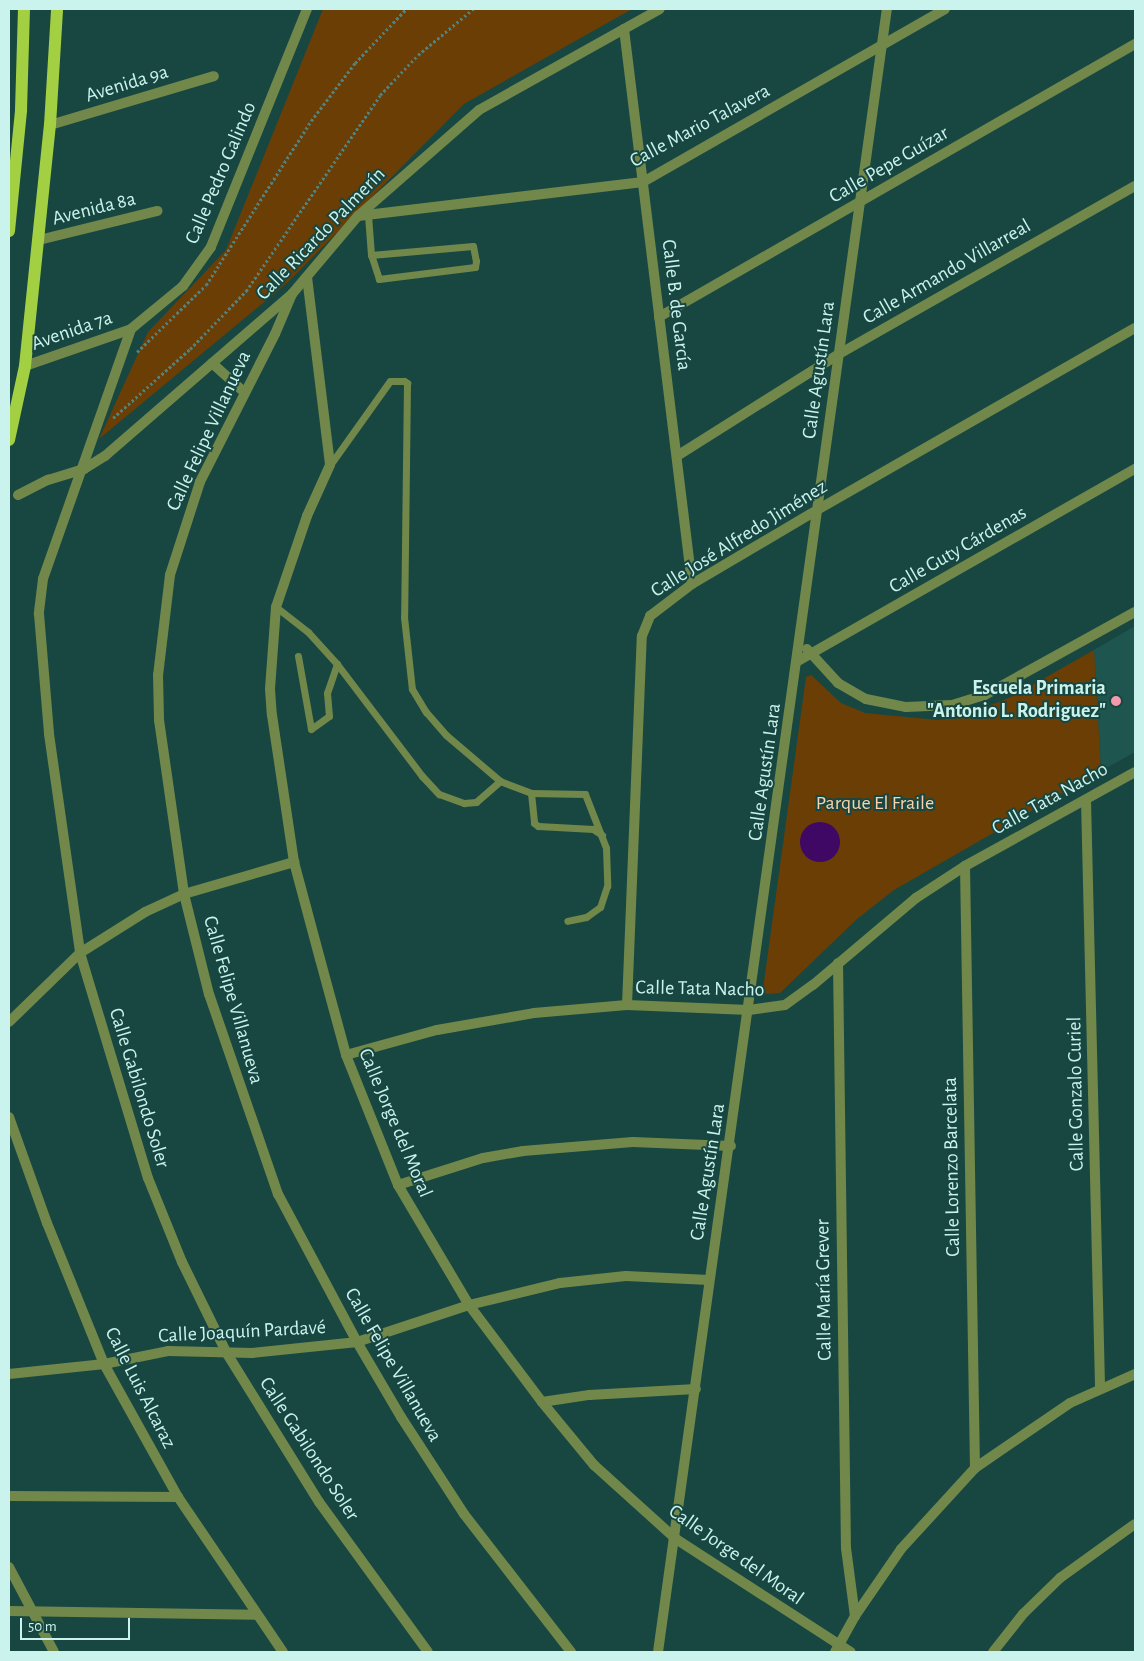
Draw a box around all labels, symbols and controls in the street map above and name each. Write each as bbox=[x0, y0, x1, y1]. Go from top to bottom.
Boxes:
street label: Avenida 9a bbox=[83, 60, 171, 108]
street label: Calle Mario Talavera bbox=[626, 79, 774, 173]
street label: Calle Pedro Galindo bbox=[180, 98, 262, 248]
street label: Calle Pepe Guízar bbox=[825, 121, 953, 209]
street label: Calle Ricardo Palmerín bbox=[251, 163, 391, 305]
street label: Avenida 8a bbox=[50, 187, 138, 231]
street label: Calle Armando Villarreal bbox=[859, 214, 1035, 330]
street label: Calle B. de García bbox=[656, 238, 696, 372]
street label: Calle Agustín Lara bbox=[797, 300, 841, 440]
street label: Avenida 7a bbox=[28, 306, 116, 356]
street label: Calle Felipe Villanueva bbox=[161, 347, 257, 515]
street label: Calle José Alfredo Jiménez bbox=[646, 475, 832, 603]
street label: Calle Guty Cárdenas bbox=[885, 501, 1031, 599]
place label: Escuela Primaria "Antonio L. Rodriguez" bbox=[927, 677, 1106, 724]
marker: Escuela Primaria "Antonio L. Rodriguez" bbox=[1110, 695, 1122, 707]
street label: Calle Agustín Lara bbox=[743, 702, 787, 842]
street label: Calle Tata Nacho bbox=[988, 757, 1112, 841]
park label: Parque El Fraile bbox=[816, 791, 934, 815]
street label: Calle Felipe Villanueva bbox=[198, 913, 268, 1087]
street label: Calle Tata Nacho bbox=[635, 976, 765, 1002]
street label: Calle Gabilondo Soler bbox=[103, 1005, 175, 1171]
street label: Calle Gonzalo Curiel bbox=[1063, 1016, 1089, 1172]
street label: Calle Jorge del Moral bbox=[353, 1045, 437, 1201]
street label: Calle Lorenzo Barcelata bbox=[938, 1077, 966, 1257]
street label: Calle Agustín Lara bbox=[685, 1102, 731, 1242]
street label: Calle María Grever bbox=[811, 1219, 837, 1361]
street label: Calle Felipe Villanueva bbox=[339, 1284, 447, 1446]
street label: Calle Joaquín Pardavé bbox=[158, 1316, 326, 1348]
street label: Calle Luis Alcaraz bbox=[99, 1323, 181, 1453]
street label: Calle Gabilondo Soler bbox=[254, 1373, 364, 1525]
street label: Calle Jorge del Moral bbox=[664, 1499, 808, 1611]
scale bar bbox=[22, 1608, 132, 1640]
text: 50 m bbox=[28, 1619, 57, 1634]

